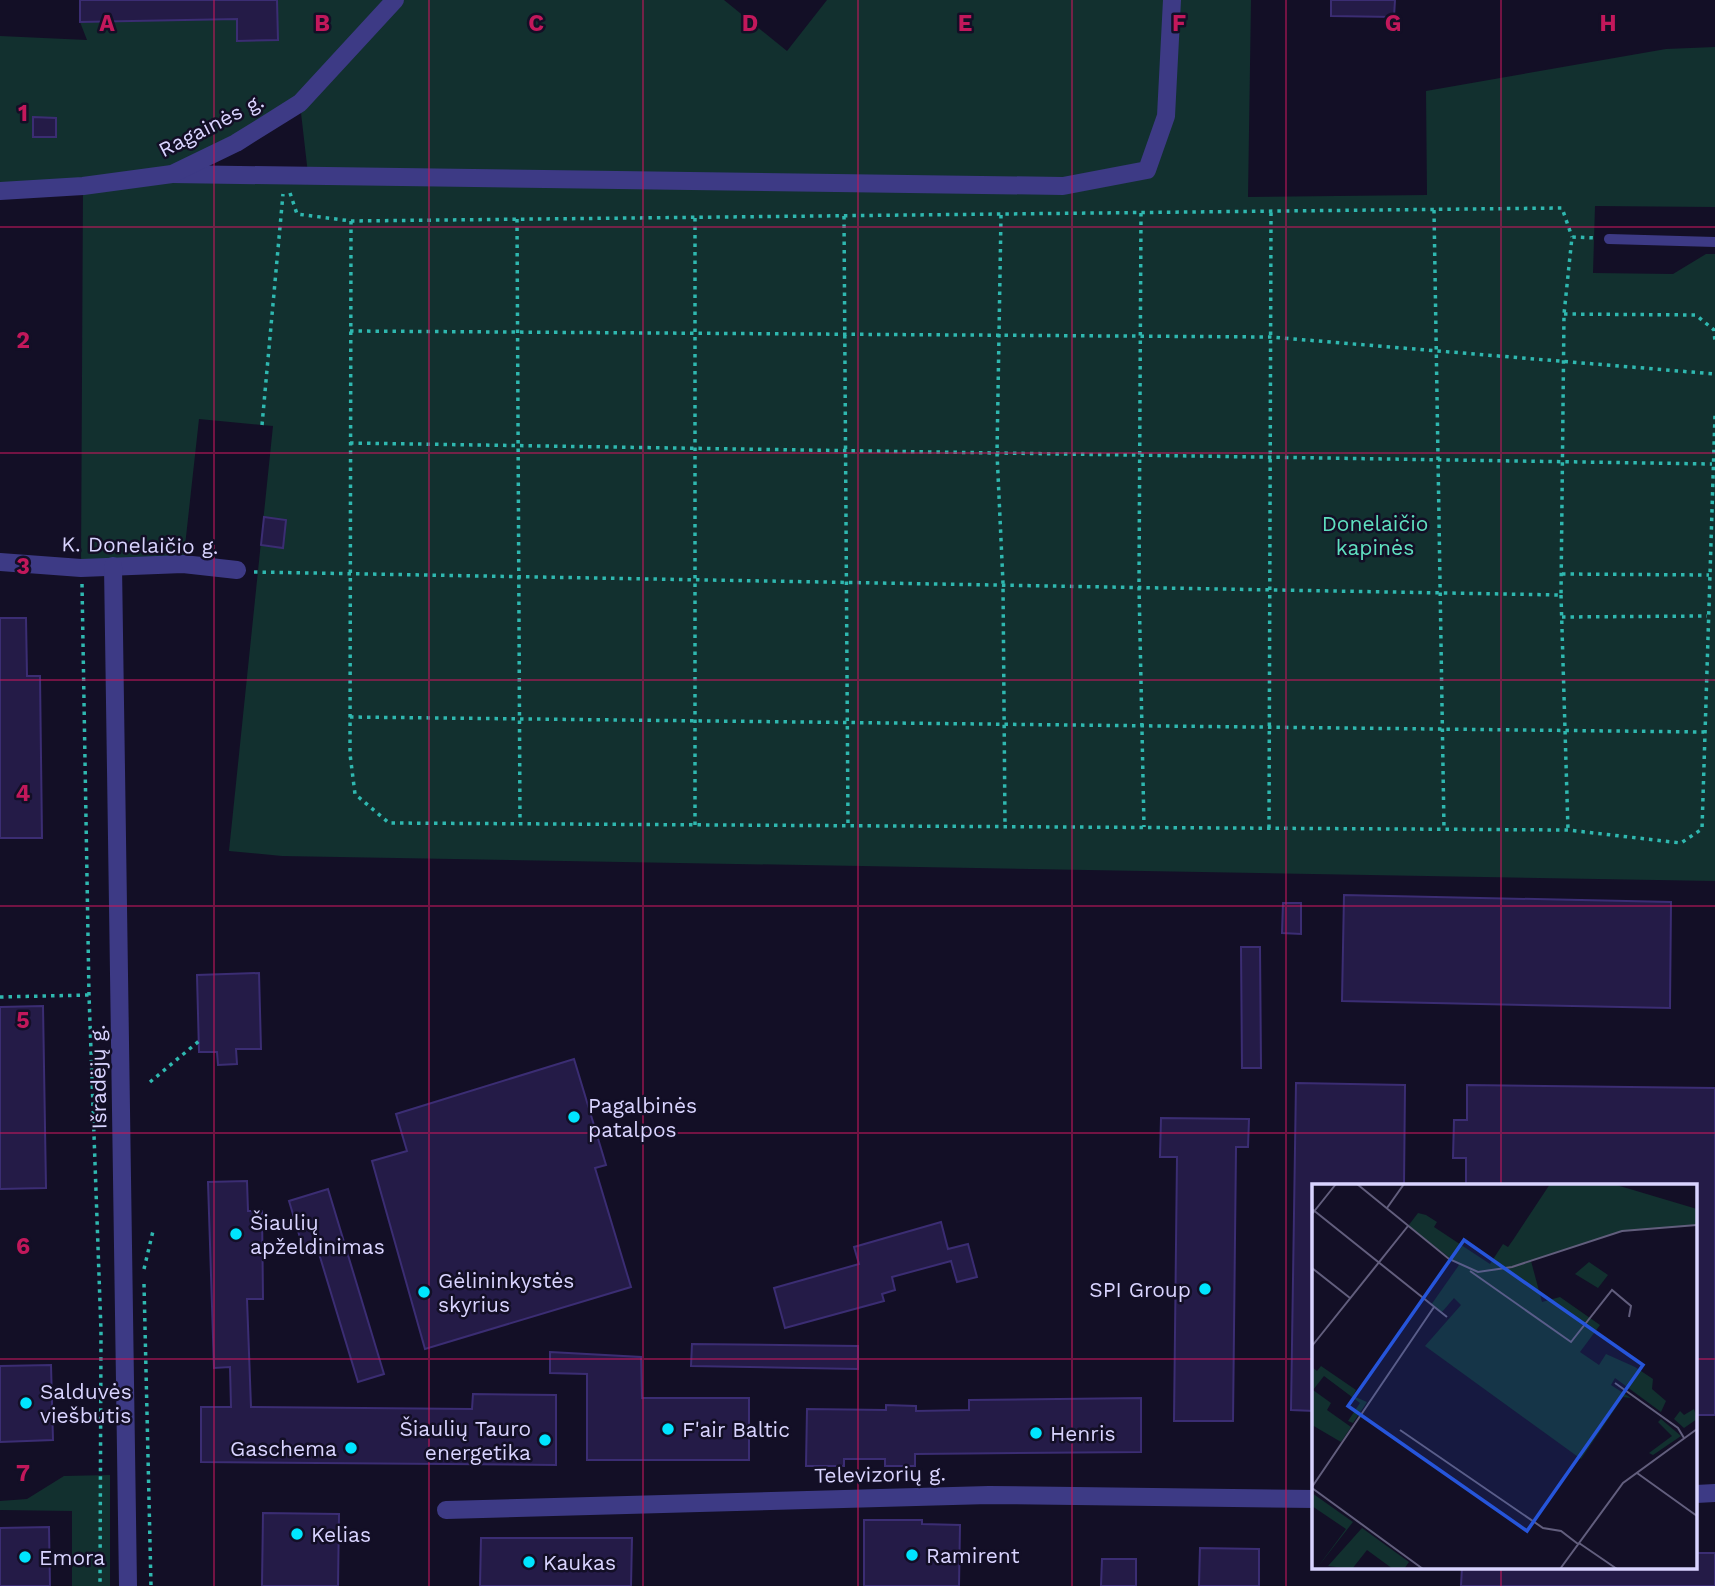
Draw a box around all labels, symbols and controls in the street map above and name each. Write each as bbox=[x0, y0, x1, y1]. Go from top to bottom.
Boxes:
text: A bbox=[99, 10, 115, 37]
text: B bbox=[314, 10, 330, 37]
text: C bbox=[528, 10, 544, 37]
text: D bbox=[742, 10, 758, 37]
text: E bbox=[958, 10, 972, 37]
text: F bbox=[1172, 10, 1186, 37]
text: G bbox=[1385, 10, 1401, 37]
text: H bbox=[1599, 10, 1617, 37]
street label: Ragainės g. bbox=[154, 88, 268, 162]
text: 1 bbox=[18, 100, 28, 127]
text: 2 bbox=[16, 327, 30, 354]
park label: Donelaičio kapinės bbox=[1322, 511, 1428, 560]
street label: K. Donelaičio g. bbox=[61, 531, 219, 559]
text: 3 bbox=[16, 553, 30, 580]
text: 4 bbox=[16, 780, 31, 807]
text: 5 bbox=[16, 1007, 30, 1034]
street label: Išradėjų g. bbox=[85, 1024, 111, 1130]
place label: Pagalbinės patalpos bbox=[588, 1093, 697, 1142]
marker: Pagalbinės patalpos bbox=[566, 1109, 582, 1125]
inset map bbox=[1312, 1184, 1698, 1568]
place label: Šiaulių apželdinimas bbox=[250, 1210, 385, 1259]
marker: Šiaulių apželdinimas bbox=[228, 1226, 244, 1242]
text: 6 bbox=[16, 1233, 30, 1260]
place label: Gėlininkystės skyrius bbox=[438, 1268, 574, 1317]
place label: SPI Group bbox=[1089, 1277, 1191, 1302]
marker: SPI Group bbox=[1197, 1281, 1213, 1297]
marker: Gėlininkystės skyrius bbox=[416, 1284, 432, 1300]
place label: Salduvės viešbutis bbox=[40, 1379, 132, 1428]
marker: Salduvės viešbutis bbox=[18, 1395, 34, 1411]
place label: Šiaulių Tauro energetika bbox=[399, 1416, 531, 1465]
place label: F'air Baltic bbox=[682, 1417, 790, 1442]
marker: F'air Baltic bbox=[660, 1421, 676, 1437]
place label: Henris bbox=[1050, 1421, 1116, 1446]
marker: Henris bbox=[1028, 1425, 1044, 1441]
marker: Šiaulių Tauro energetika bbox=[537, 1432, 553, 1448]
place label: Gaschema bbox=[230, 1436, 337, 1461]
marker: Gaschema bbox=[343, 1440, 359, 1456]
text: 7 bbox=[16, 1460, 30, 1487]
street label: Televizorių g. bbox=[814, 1460, 946, 1488]
place label: Kelias bbox=[311, 1522, 371, 1547]
marker: Kelias bbox=[289, 1526, 305, 1542]
place label: Ramirent bbox=[926, 1543, 1020, 1568]
place label: Emora bbox=[39, 1545, 105, 1570]
marker: Ramirent bbox=[904, 1547, 920, 1563]
marker: Emora bbox=[17, 1549, 33, 1565]
place label: Kaukas bbox=[543, 1550, 616, 1575]
marker: Kaukas bbox=[521, 1554, 537, 1570]

